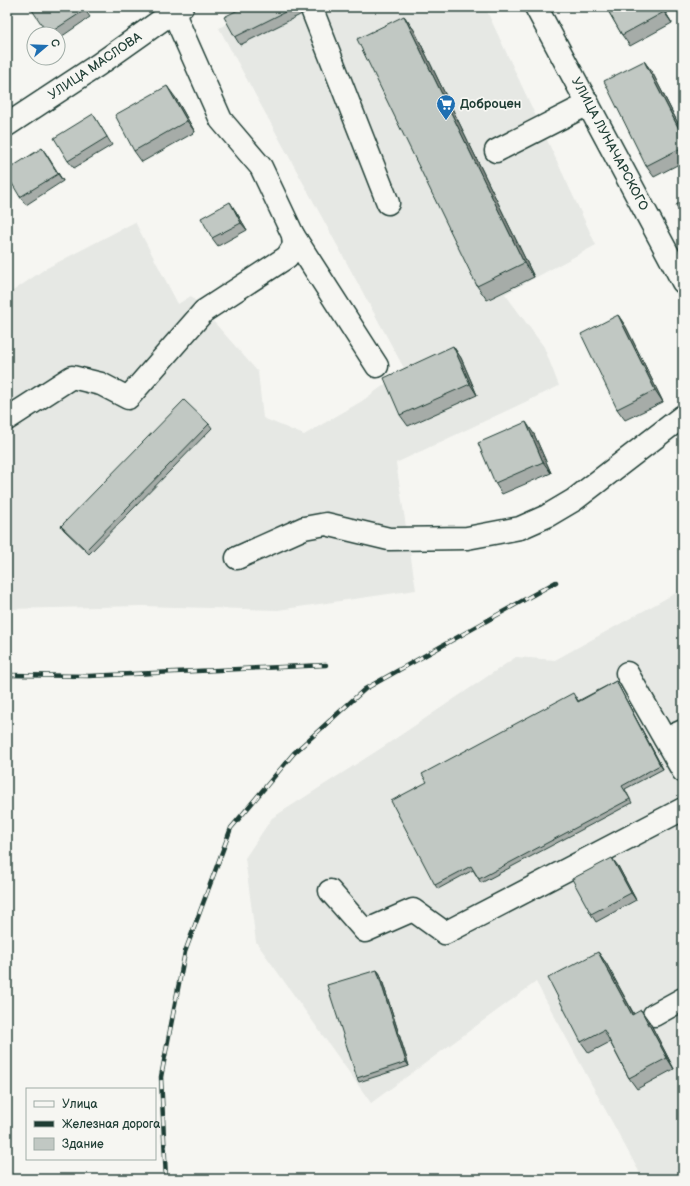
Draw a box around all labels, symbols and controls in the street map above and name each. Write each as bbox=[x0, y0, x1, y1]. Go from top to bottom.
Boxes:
north arrow bbox=[26, 26, 66, 66]
street label: УЛИЦА МАСЛОВА bbox=[45, 29, 145, 103]
street label: УЛИЦА ЛУНАЧАРСКОГО bbox=[568, 75, 652, 213]
supermarket icon: Доброцен bbox=[435, 93, 457, 121]
place label: Доброцен bbox=[460, 96, 521, 112]
legend bbox=[26, 1088, 156, 1160]
text: Улица bbox=[62, 1097, 98, 1112]
text: Железная дорога bbox=[62, 1117, 160, 1132]
text: Здание bbox=[62, 1137, 104, 1152]

